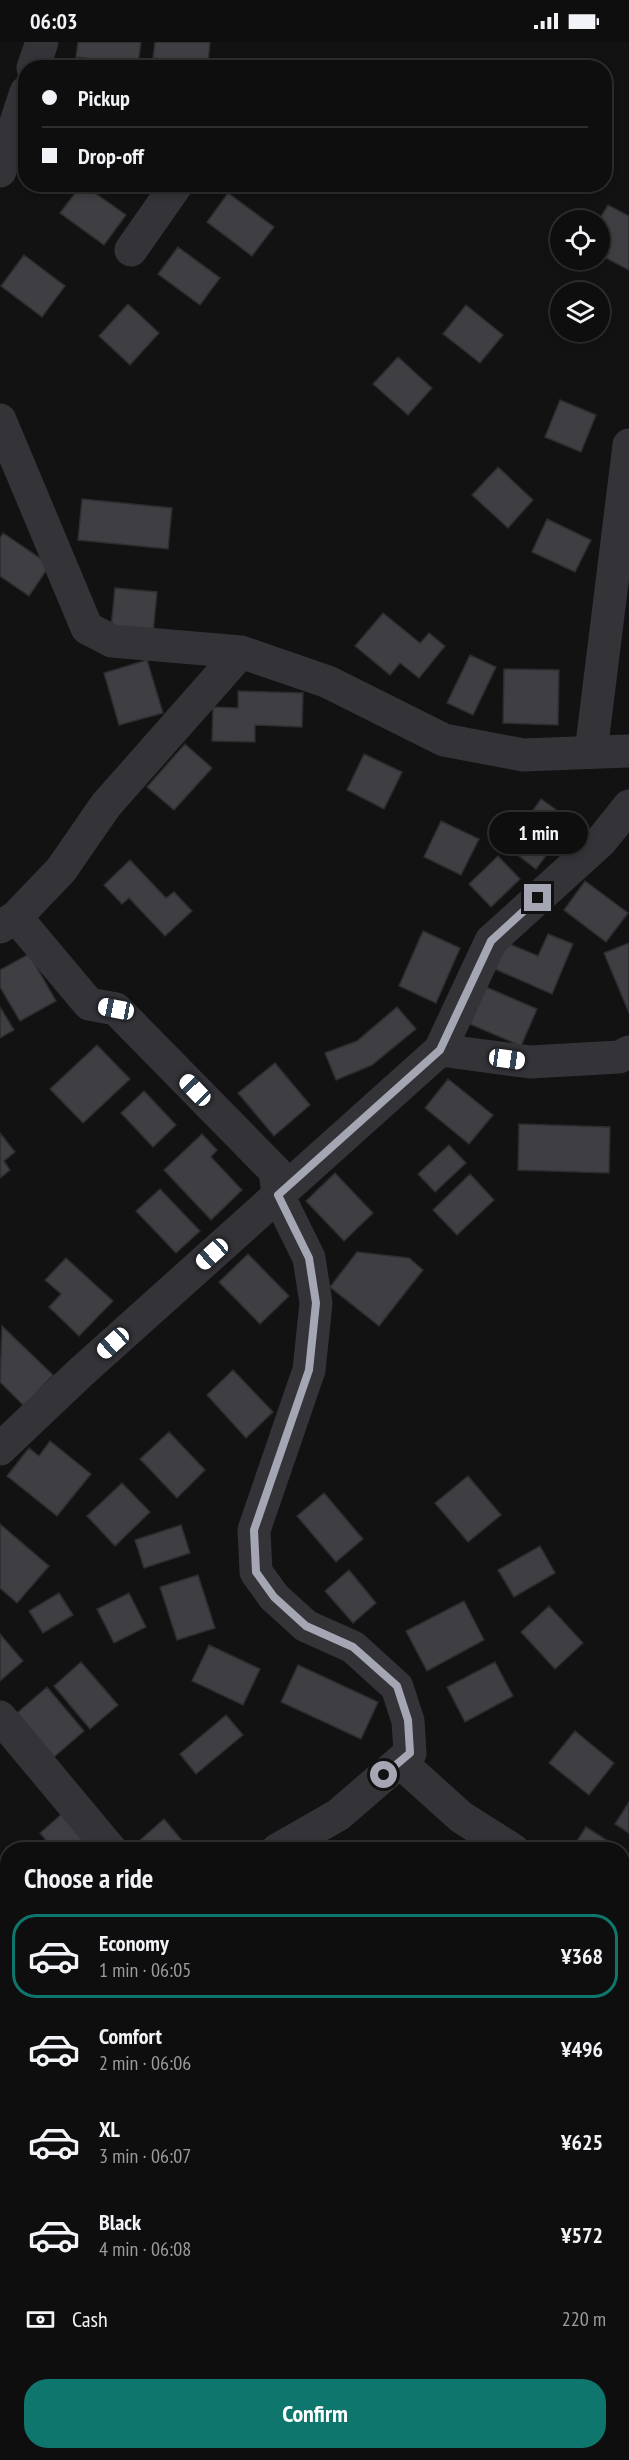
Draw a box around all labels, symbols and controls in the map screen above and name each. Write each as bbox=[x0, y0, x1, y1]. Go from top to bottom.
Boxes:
text: 06:03 bbox=[30, 7, 78, 35]
text: Pickup bbox=[78, 84, 130, 112]
text: Drop-off bbox=[78, 142, 144, 170]
map controls bbox=[550, 210, 610, 342]
button: locate bbox=[550, 210, 610, 270]
button: layers bbox=[550, 282, 610, 342]
callout: 1 min bbox=[488, 811, 588, 853]
text: 1 min bbox=[518, 820, 559, 846]
route end bbox=[524, 884, 551, 911]
car bbox=[97, 997, 135, 1021]
car bbox=[488, 1048, 526, 1070]
car bbox=[176, 1071, 214, 1109]
car bbox=[193, 1235, 231, 1273]
car bbox=[94, 1324, 132, 1362]
route start bbox=[370, 1761, 397, 1788]
text: Choose a ride bbox=[24, 1861, 153, 1895]
icon: car bbox=[27, 1929, 81, 1983]
text: Economy bbox=[99, 1929, 169, 1957]
text: ¥368 bbox=[561, 1942, 603, 1970]
text: 1 min · 06:05 bbox=[99, 1957, 191, 1983]
icon: car bbox=[27, 2022, 81, 2076]
text: Comfort bbox=[99, 2022, 162, 2050]
text: ¥496 bbox=[561, 2035, 603, 2063]
text: 2 min · 06:06 bbox=[99, 2050, 191, 2076]
icon: car bbox=[27, 2115, 81, 2169]
text: XL bbox=[99, 2115, 120, 2143]
text: ¥625 bbox=[561, 2128, 603, 2156]
text: 3 min · 06:07 bbox=[99, 2143, 191, 2169]
icon: car bbox=[27, 2208, 81, 2262]
text: Black bbox=[99, 2208, 141, 2236]
text: ¥572 bbox=[561, 2221, 603, 2249]
text: 4 min · 06:08 bbox=[99, 2236, 191, 2262]
icon: cash bbox=[24, 2303, 57, 2336]
text: Cash bbox=[72, 2305, 108, 2333]
text: 220 m bbox=[562, 2306, 606, 2332]
button: Confirm bbox=[24, 2379, 606, 2448]

